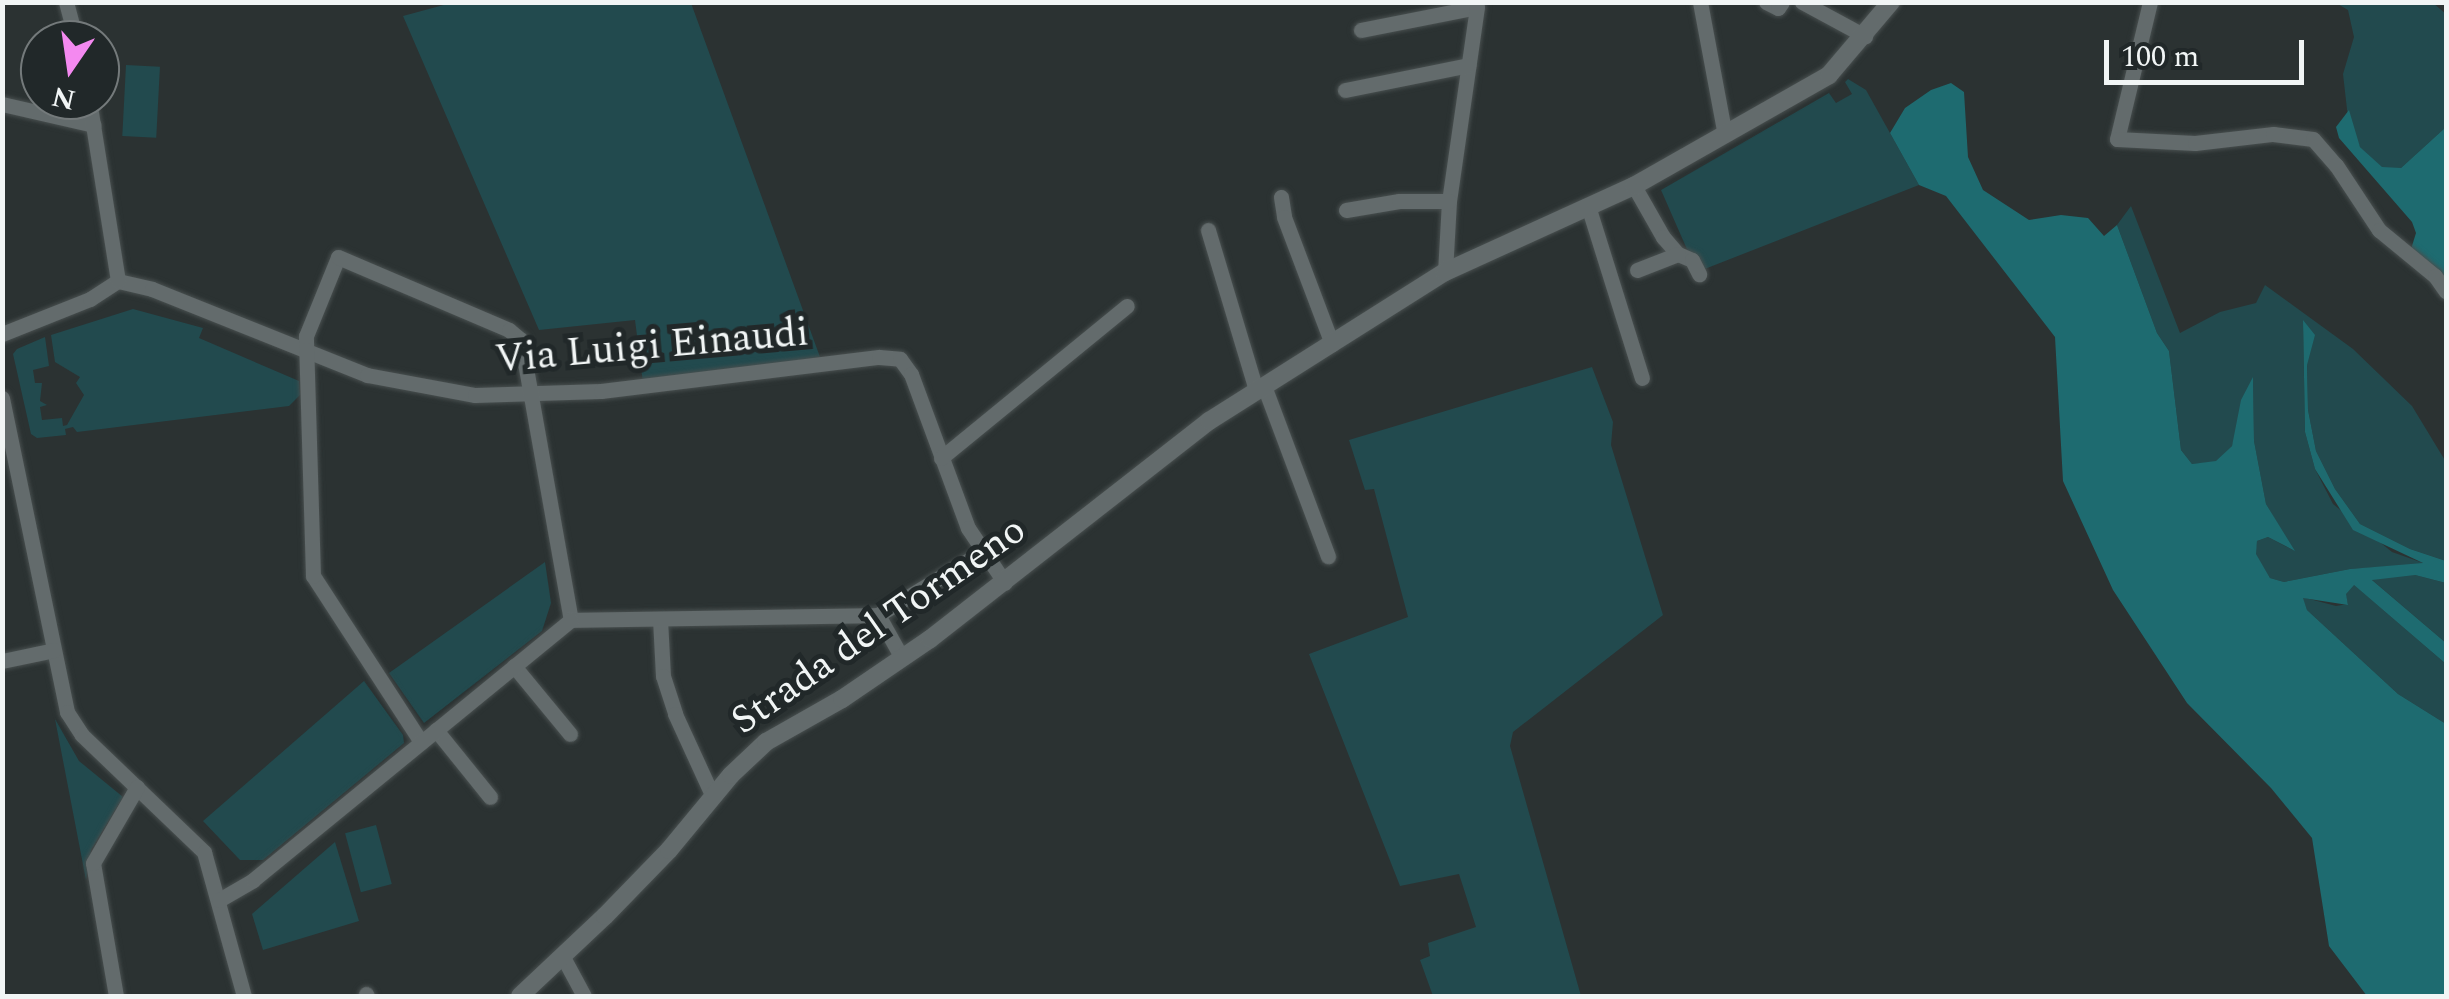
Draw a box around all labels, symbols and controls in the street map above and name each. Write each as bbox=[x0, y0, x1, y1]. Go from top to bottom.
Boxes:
north arrow bbox=[20, 20, 120, 120]
scale bar bbox=[2109, 20, 2309, 82]
text: 100 m bbox=[2121, 34, 2199, 80]
text: N bbox=[48, 74, 80, 121]
street label: Via Luigi Einaudi bbox=[493, 309, 811, 385]
street label: Strada del Tormeno bbox=[722, 506, 1036, 746]

